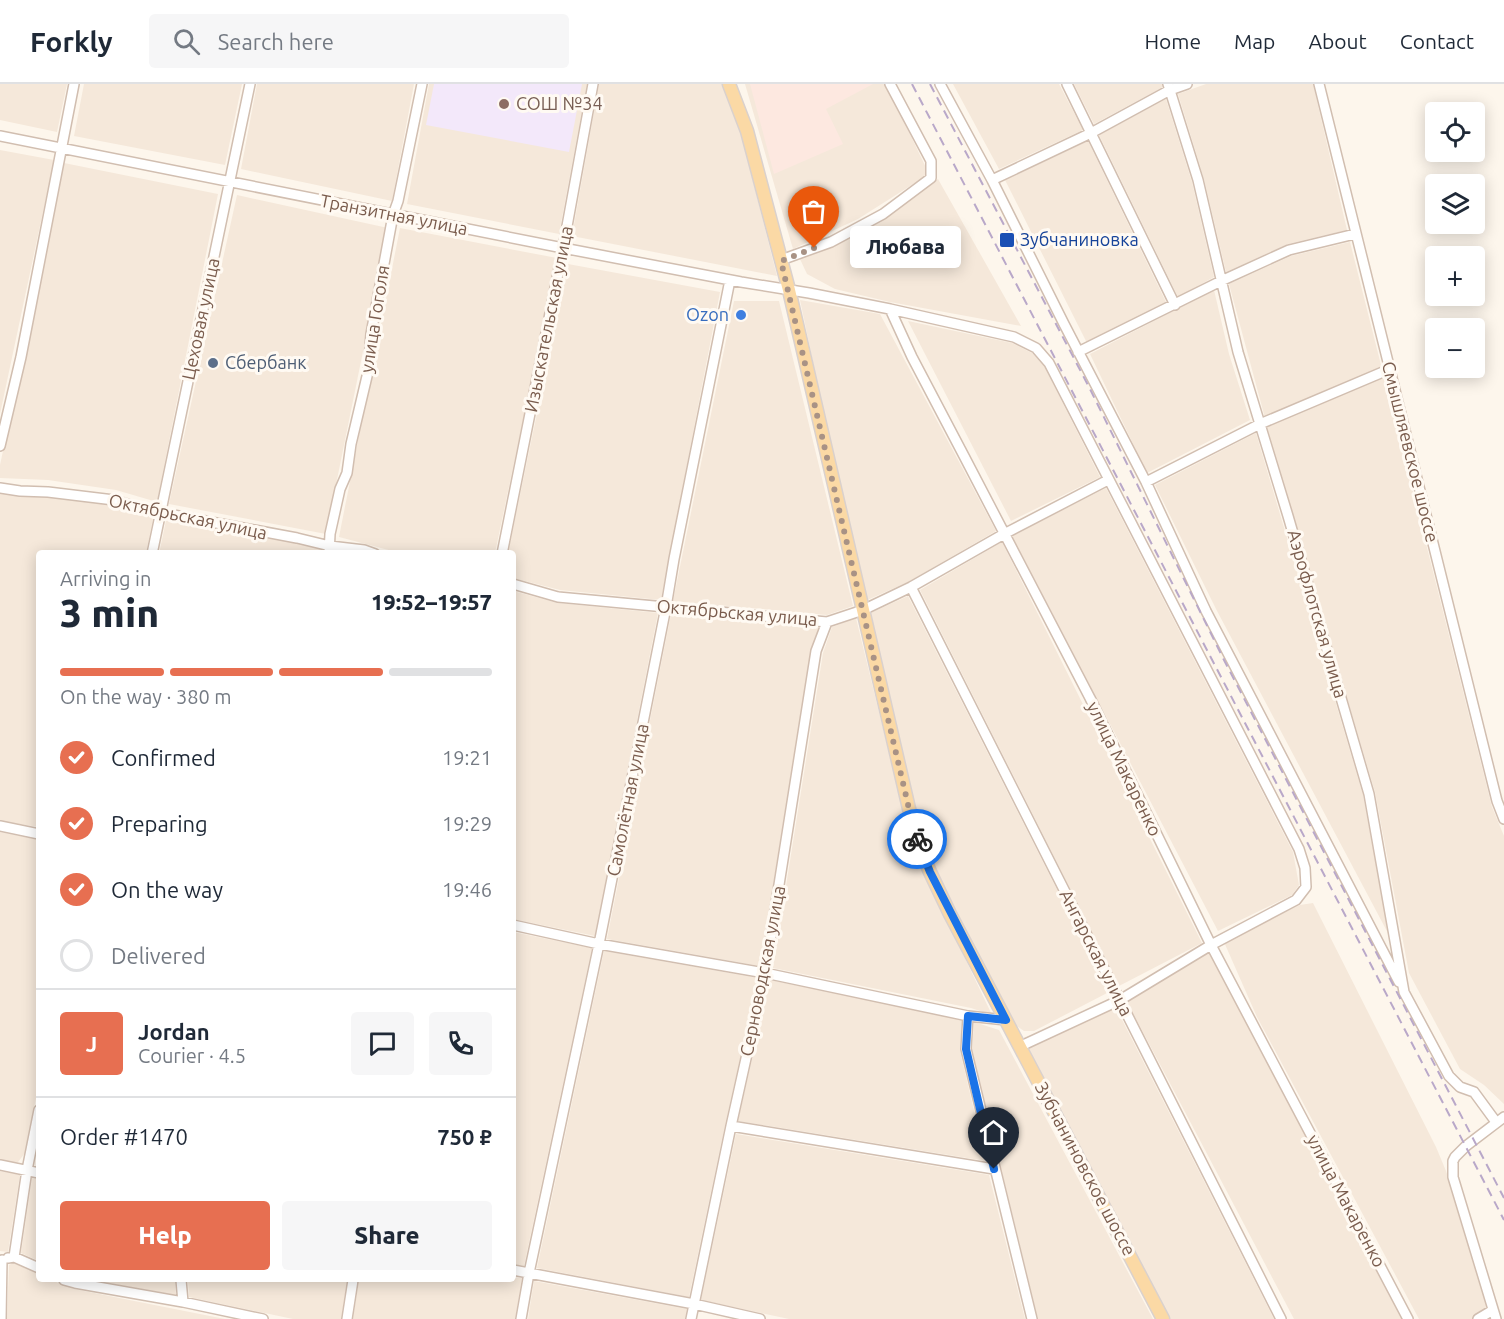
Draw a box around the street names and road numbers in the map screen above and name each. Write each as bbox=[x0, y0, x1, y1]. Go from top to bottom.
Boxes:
street label: Транзитная улица bbox=[319, 190, 470, 238]
street label: Изыскательская улица bbox=[520, 224, 576, 414]
street label: Цеховая улица bbox=[177, 256, 223, 382]
street label: улица Гоголя bbox=[356, 263, 392, 374]
street label: Смышляевское шоссе bbox=[1379, 359, 1443, 544]
street label: Октябрьская улица bbox=[107, 489, 269, 543]
street label: Аэрофлотская улица bbox=[1284, 527, 1352, 700]
street label: Октябрьская улица bbox=[656, 595, 818, 629]
street label: улица Макаренко bbox=[1084, 698, 1166, 839]
street label: Самолётная улица bbox=[602, 722, 652, 878]
street label: Серноводская улица bbox=[736, 884, 788, 1058]
street label: Ангарская улица bbox=[1056, 886, 1137, 1019]
street label: Зубчаниновское шоссе bbox=[1032, 1078, 1140, 1259]
street label: улица Макаренко bbox=[1303, 1131, 1390, 1270]

